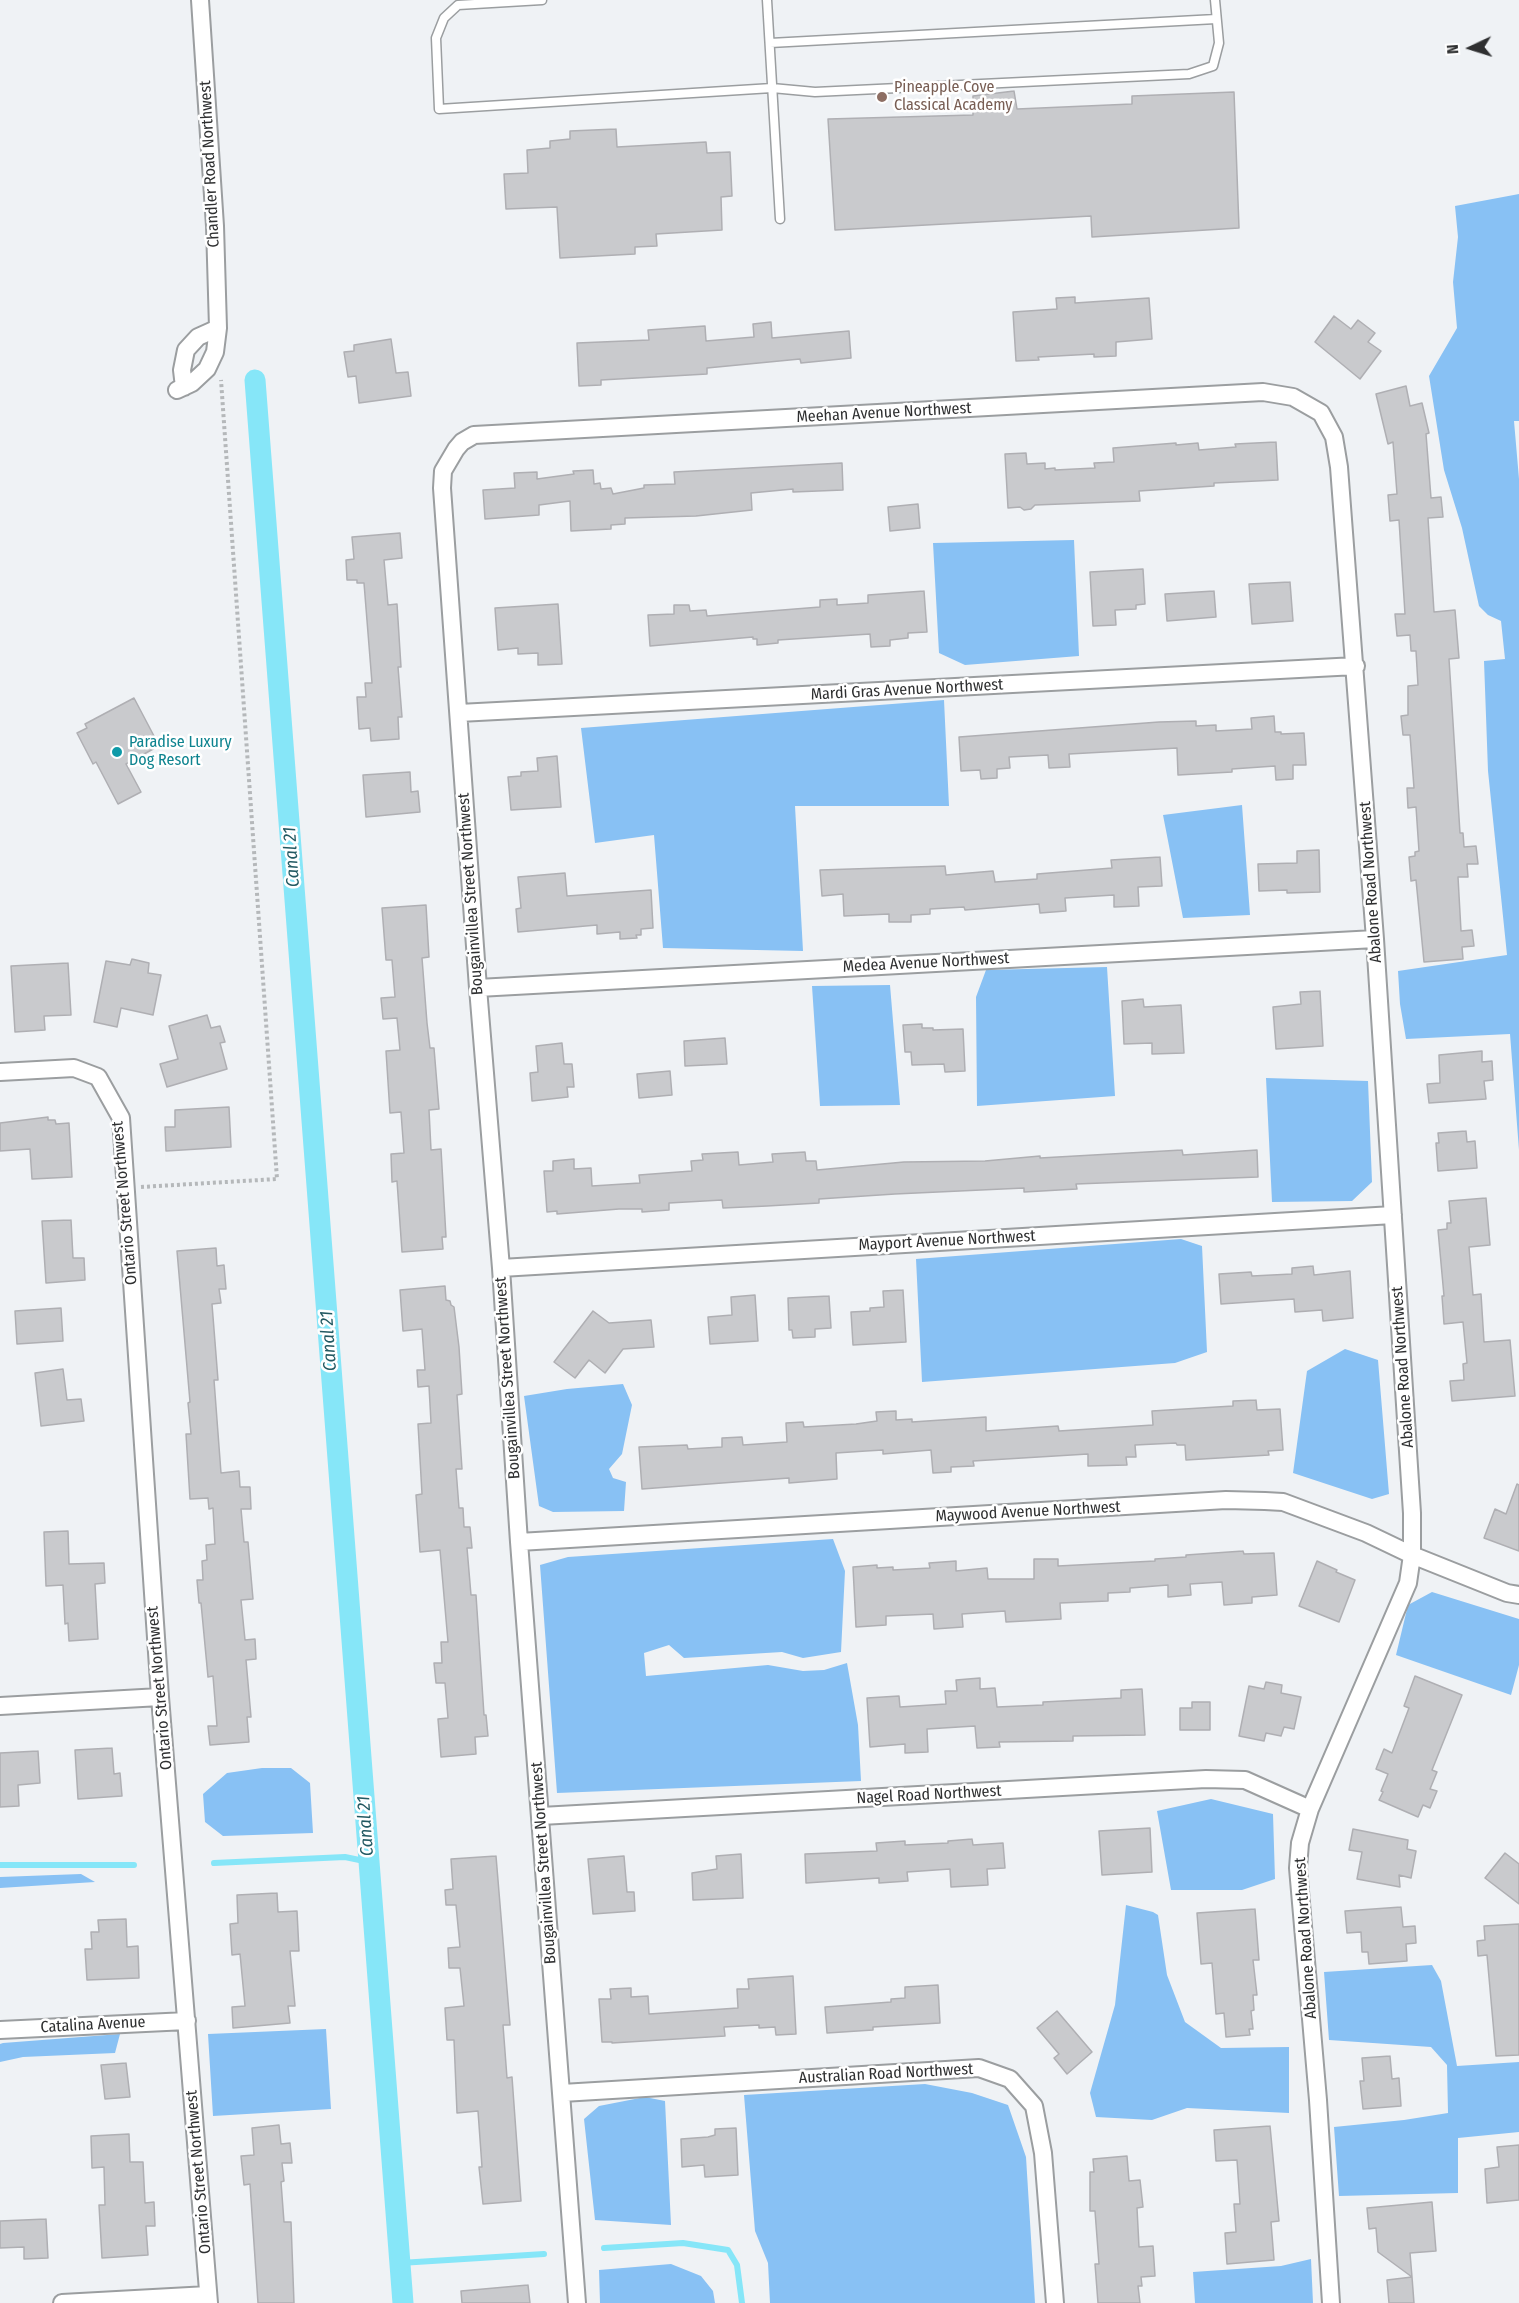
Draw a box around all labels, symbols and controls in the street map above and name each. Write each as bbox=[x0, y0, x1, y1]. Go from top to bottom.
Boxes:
north arrow bbox=[1441, 18, 1501, 78]
text: N bbox=[1443, 44, 1462, 55]
place label: Pineapple Cove Classical Academy bbox=[894, 78, 1012, 116]
street label: Chandler Road Northwest bbox=[196, 80, 224, 248]
marker: Pineapple Cove Classical Academy bbox=[875, 90, 889, 104]
street label: Meehan Avenue Northwest bbox=[796, 399, 972, 427]
street label: Mardi Gras Avenue Northwest bbox=[810, 675, 1004, 705]
place label: Paradise Luxury Dog Resort bbox=[129, 733, 232, 771]
marker: Paradise Luxury Dog Resort bbox=[110, 745, 124, 759]
street label: Bougainvillea Street Northwest bbox=[454, 792, 488, 996]
street label: Abalone Road Northwest bbox=[1356, 801, 1386, 963]
water label: Canal 21 bbox=[279, 826, 305, 888]
street label: Medea Avenue Northwest bbox=[842, 949, 1010, 977]
street label: Ontario Street Northwest bbox=[108, 1120, 142, 1286]
street label: Mayport Avenue Northwest bbox=[858, 1227, 1036, 1255]
street label: Bougainvillea Street Northwest bbox=[491, 1276, 525, 1480]
street label: Abalone Road Northwest bbox=[1388, 1286, 1418, 1448]
water label: Canal 21 bbox=[316, 1310, 342, 1372]
street label: Maywood Avenue Northwest bbox=[935, 1498, 1121, 1526]
street label: Ontario Street Northwest bbox=[143, 1605, 177, 1771]
street label: Bougainvillea Street Northwest bbox=[527, 1761, 561, 1965]
street label: Nagel Road Northwest bbox=[856, 1782, 1002, 1808]
water label: Canal 21 bbox=[353, 1795, 379, 1857]
street label: Abalone Road Northwest bbox=[1291, 1857, 1321, 2019]
street label: Catalina Avenue bbox=[40, 2013, 146, 2037]
street label: Australian Road Northwest bbox=[798, 2060, 974, 2088]
street label: Ontario Street Northwest bbox=[182, 2089, 216, 2255]

